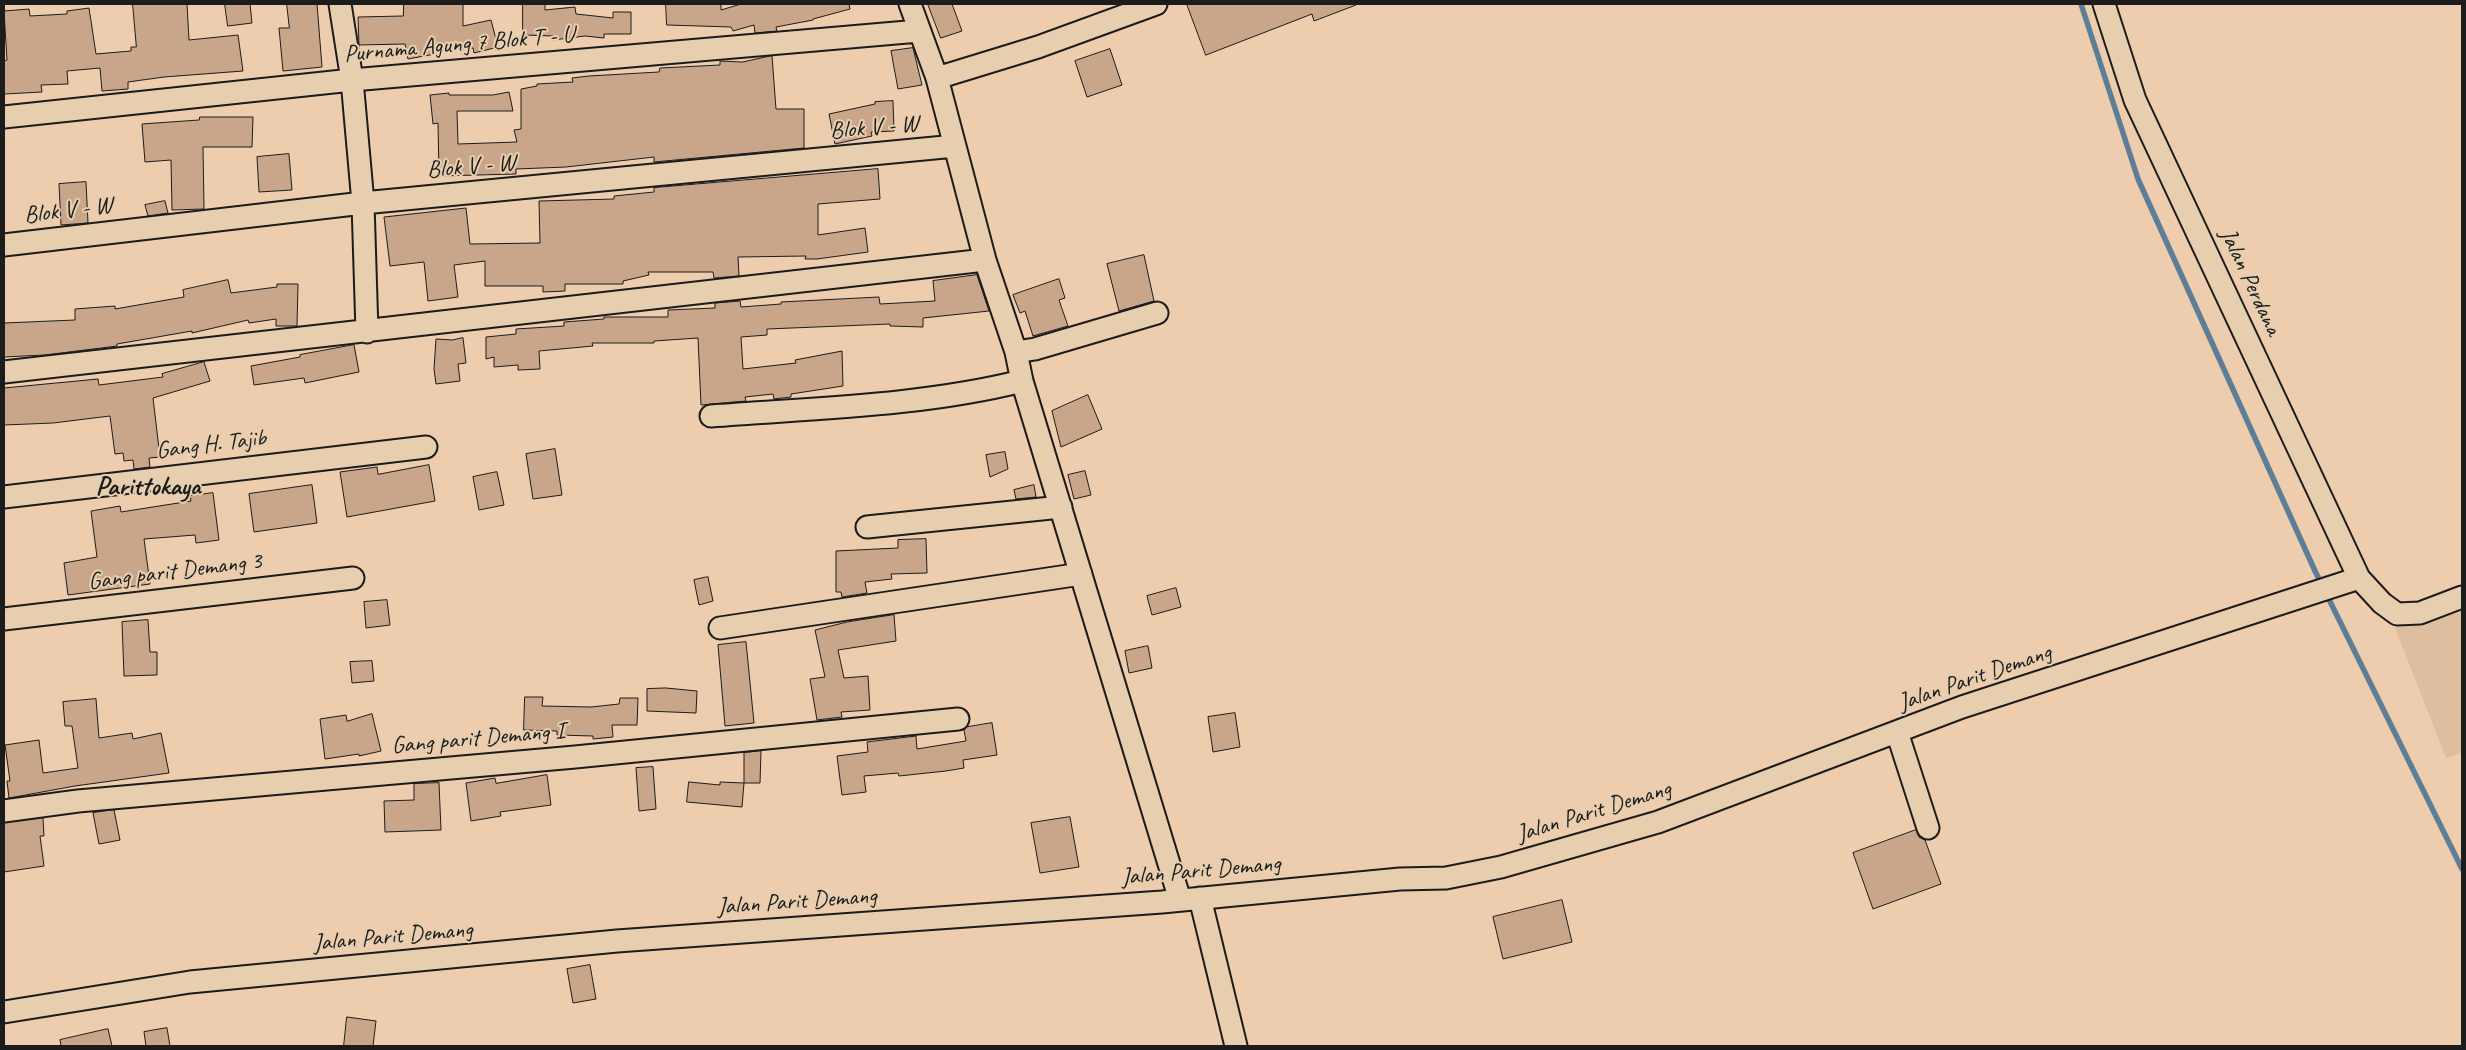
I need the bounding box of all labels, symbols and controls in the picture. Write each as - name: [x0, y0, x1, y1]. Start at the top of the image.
- street label: Purnama Agung 7 Blok T - U: [343, 21, 575, 69]
- street label: Blok V - W: [829, 110, 919, 146]
- street label: Blok V - W: [426, 149, 516, 185]
- street label: Blok V - W: [22, 191, 114, 231]
- street label: Jalan Perdana: [2213, 224, 2287, 340]
- street label: Gang H. Tajib: [154, 424, 268, 466]
- district label: Parittokaya: [96, 471, 200, 503]
- street label: Gang parit Demang 3: [87, 547, 263, 597]
- street label: Jalan Parit Demang: [1895, 638, 2055, 718]
- street label: Gang parit Demang I: [390, 717, 566, 761]
- street label: Jalan Parit Demang: [1513, 775, 1675, 849]
- street label: Jalan Parit Demang: [1120, 850, 1282, 892]
- street label: Jalan Parit Demang: [716, 882, 878, 922]
- street label: Jalan Parit Demang: [312, 916, 474, 958]

